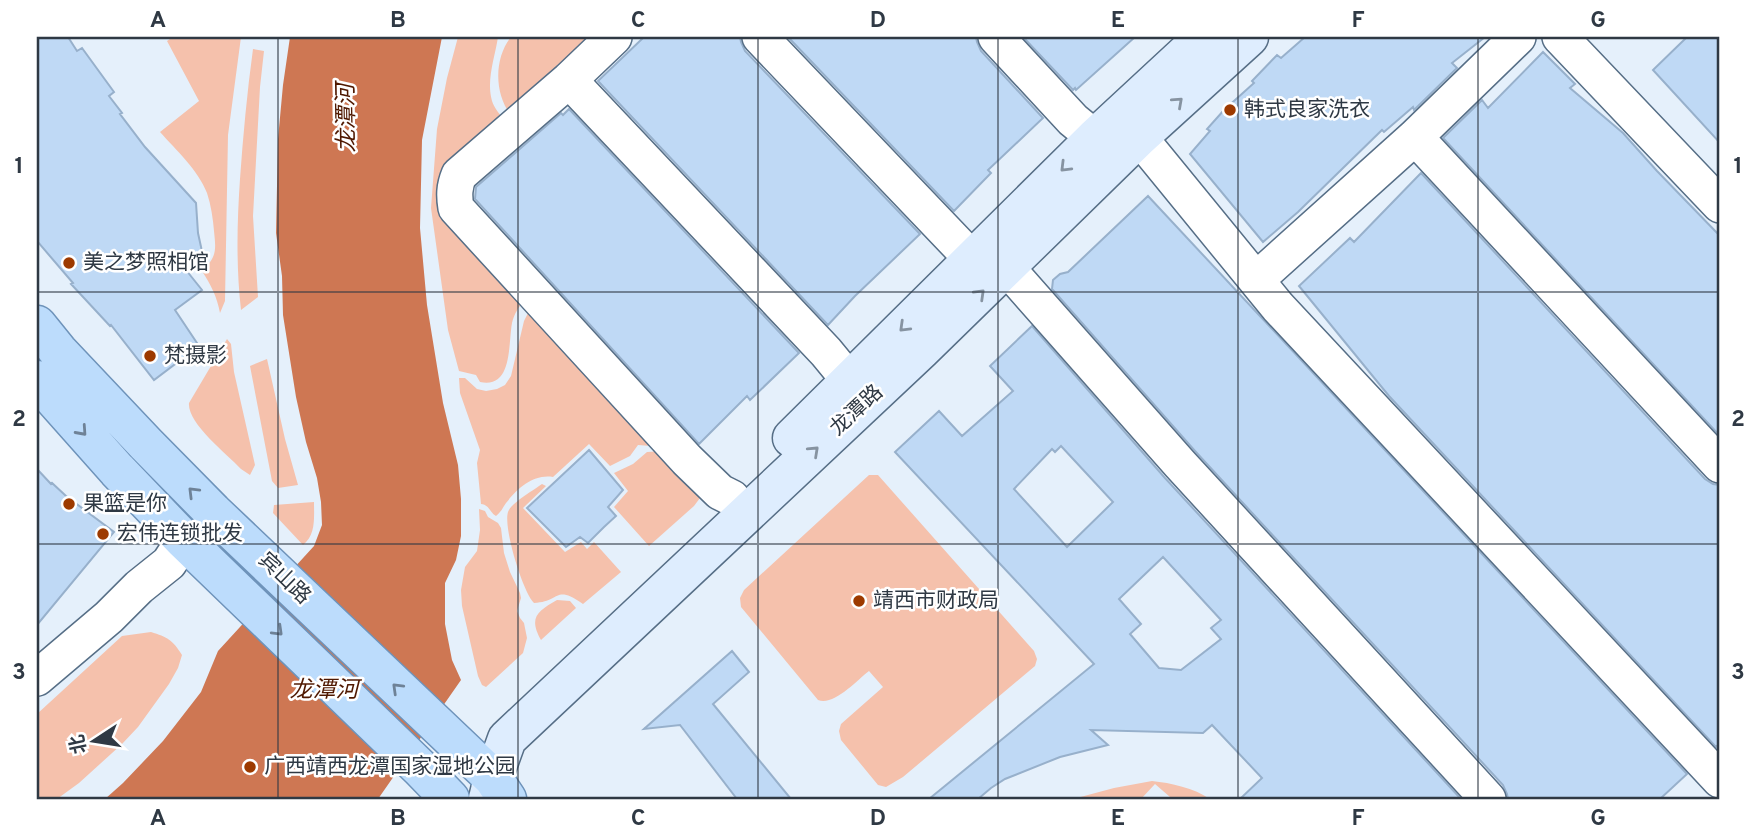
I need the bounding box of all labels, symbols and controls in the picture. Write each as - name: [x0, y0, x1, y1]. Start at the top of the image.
- text: A: [150, 7, 166, 36]
- text: B: [390, 7, 406, 36]
- text: C: [631, 7, 645, 36]
- text: D: [870, 7, 886, 36]
- text: E: [1111, 7, 1125, 36]
- text: F: [1351, 7, 1365, 36]
- text: G: [1590, 7, 1606, 36]
- water label: 龙潭河: [333, 79, 363, 153]
- one-way arrow: [1170, 97, 1183, 110]
- place label: 韩式良家洗衣: [1244, 97, 1370, 124]
- marker: 韩式良家洗衣: [1222, 102, 1238, 118]
- text: 1: [14, 153, 24, 182]
- text: 1: [1733, 153, 1743, 182]
- one-way arrow: [1061, 159, 1074, 172]
- place label: 美之梦照相馆: [83, 250, 209, 277]
- marker: 美之梦照相馆: [61, 255, 77, 271]
- one-way arrow: [972, 290, 985, 303]
- one-way arrow: [899, 319, 912, 332]
- place label: 梵摄影: [164, 343, 227, 370]
- marker: 梵摄影: [142, 348, 158, 364]
- street label: 龙潭路: [825, 380, 889, 442]
- text: 2: [12, 406, 26, 435]
- text: 2: [1731, 406, 1745, 435]
- one-way arrow: [74, 422, 86, 435]
- one-way arrow: [806, 446, 819, 459]
- one-way arrow: [189, 487, 202, 500]
- place label: 果篮是你: [83, 491, 167, 518]
- marker: 果篮是你: [61, 496, 77, 512]
- place label: 宏伟连锁批发: [117, 521, 243, 548]
- marker: 宏伟连锁批发: [95, 526, 111, 542]
- street label: 宾山路: [252, 547, 316, 611]
- place label: 靖西市财政局: [873, 588, 999, 615]
- marker: 靖西市财政局: [851, 593, 867, 609]
- one-way arrow: [270, 623, 283, 636]
- text: 3: [12, 659, 26, 688]
- text: 3: [1731, 659, 1745, 688]
- water label: 龙潭河: [290, 677, 363, 706]
- one-way arrow: [392, 683, 405, 696]
- north arrow: [60, 706, 130, 776]
- text: 北: [66, 732, 93, 756]
- place label: 广西靖西龙潭国家湿地公园: [264, 754, 516, 781]
- marker: 广西靖西龙潭国家湿地公园: [242, 759, 258, 775]
- text: A: [150, 805, 166, 834]
- text: B: [390, 805, 406, 834]
- text: C: [631, 805, 645, 834]
- text: D: [870, 805, 886, 834]
- text: E: [1111, 805, 1125, 834]
- text: F: [1351, 805, 1365, 834]
- text: G: [1590, 805, 1606, 834]

